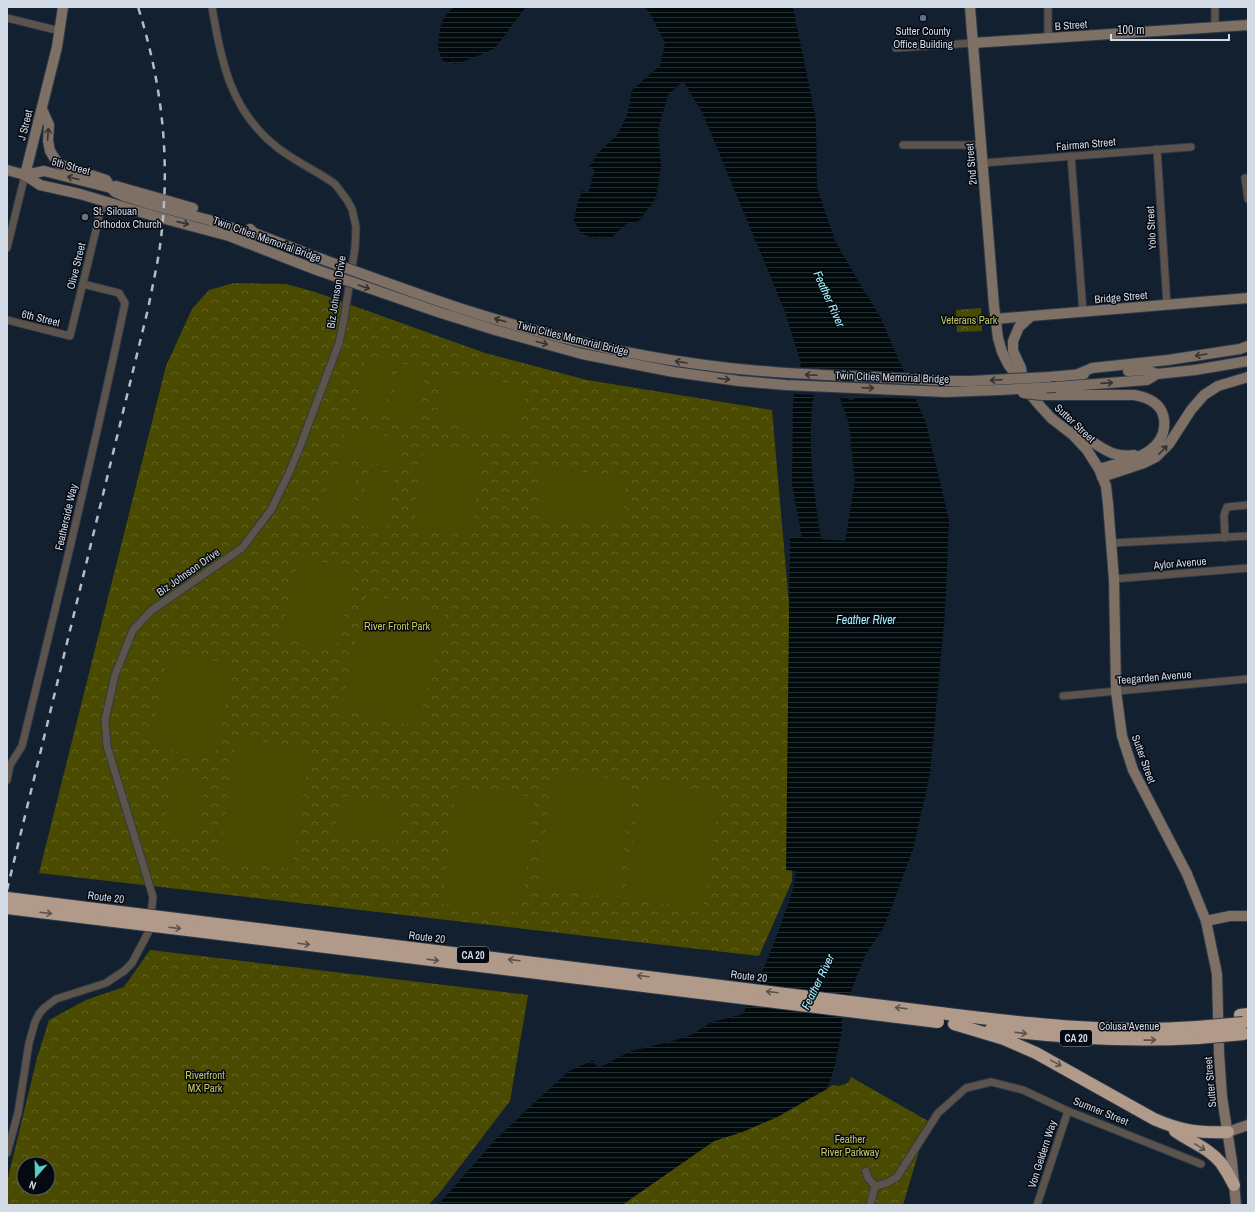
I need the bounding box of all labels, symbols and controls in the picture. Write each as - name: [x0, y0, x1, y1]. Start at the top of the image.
- marker: Sutter County Office Building: [918, 13, 928, 23]
- scale bar: [1111, 16, 1229, 42]
- street label: B Street: [1054, 17, 1088, 33]
- text: 100 m: [1117, 22, 1144, 38]
- place label: Sutter County Office Building: [893, 24, 953, 51]
- street label: J Street: [14, 108, 36, 142]
- one-way arrow: [45, 128, 52, 141]
- street label: Fairman Street: [1056, 134, 1117, 154]
- street label: 2nd Street: [962, 142, 980, 185]
- street label: 5th Street: [50, 154, 92, 178]
- one-way arrow: [67, 174, 80, 182]
- place label: St. Silouan Orthodox Church: [93, 204, 162, 231]
- street label: Yolo Street: [1143, 205, 1159, 250]
- marker: St. Silouan Orthodox Church: [80, 212, 90, 222]
- street label: Twin Cities Memorial Bridge: [211, 213, 323, 265]
- one-way arrow: [176, 220, 189, 228]
- street label: Olive Street: [63, 241, 89, 291]
- street label: Biz Johnson Drive: [323, 255, 349, 329]
- water label: Feather River: [810, 268, 849, 330]
- one-way arrow: [358, 283, 370, 291]
- street label: Bridge Street: [1094, 288, 1149, 306]
- street label: 6th Street: [20, 306, 62, 330]
- park label: Veterans Park: [941, 313, 998, 327]
- one-way arrow: [494, 316, 507, 323]
- street label: Twin Cities Memorial Bridge: [516, 317, 630, 359]
- one-way arrow: [535, 340, 548, 347]
- one-way arrow: [1195, 351, 1208, 359]
- one-way arrow: [675, 358, 688, 366]
- street label: Twin Cities Memorial Bridge: [835, 368, 949, 386]
- one-way arrow: [805, 371, 818, 379]
- one-way arrow: [717, 375, 730, 383]
- one-way arrow: [990, 376, 1003, 383]
- one-way arrow: [1100, 380, 1113, 387]
- one-way arrow: [861, 385, 874, 392]
- street label: Sutter Street: [1052, 401, 1099, 446]
- one-way arrow: [1158, 445, 1168, 455]
- street label: Featherside Way: [52, 482, 81, 552]
- street label: Biz Johnson Drive: [154, 545, 222, 599]
- street label: Aylor Avenue: [1152, 554, 1207, 572]
- water label: Feather River: [836, 612, 897, 628]
- park label: River Front Park: [364, 619, 431, 633]
- street label: Teegarden Avenue: [1116, 667, 1192, 687]
- street label: Sutter Street: [1129, 733, 1159, 786]
- street label: Route 20: [87, 888, 125, 906]
- one-way arrow: [39, 909, 52, 916]
- one-way arrow: [168, 925, 181, 932]
- street label: Route 20: [408, 928, 446, 946]
- one-way arrow: [297, 940, 310, 948]
- road number: CA 20: [457, 947, 489, 963]
- water label: Feather River: [798, 951, 839, 1012]
- one-way arrow: [426, 956, 439, 964]
- one-way arrow: [508, 957, 521, 964]
- street label: Route 20: [730, 967, 768, 985]
- one-way arrow: [637, 973, 650, 980]
- one-way arrow: [766, 989, 779, 996]
- one-way arrow: [895, 1004, 908, 1012]
- street label: Colusa Avenue: [1099, 1019, 1159, 1033]
- one-way arrow: [1014, 1029, 1027, 1037]
- road number: CA 20: [1060, 1030, 1092, 1046]
- one-way arrow: [1143, 1036, 1156, 1044]
- street label: Sutter Street: [1201, 1056, 1219, 1108]
- one-way arrow: [1050, 1059, 1062, 1067]
- park label: Riverfront MX Park: [185, 1068, 225, 1095]
- street label: Sumner Street: [1071, 1094, 1131, 1129]
- street label: Von Geldern Way: [1024, 1118, 1060, 1190]
- park label: Feather River Parkway: [821, 1132, 880, 1159]
- one-way arrow: [1194, 1143, 1206, 1151]
- north arrow: [16, 1156, 56, 1196]
- text: N: [27, 1178, 38, 1193]

